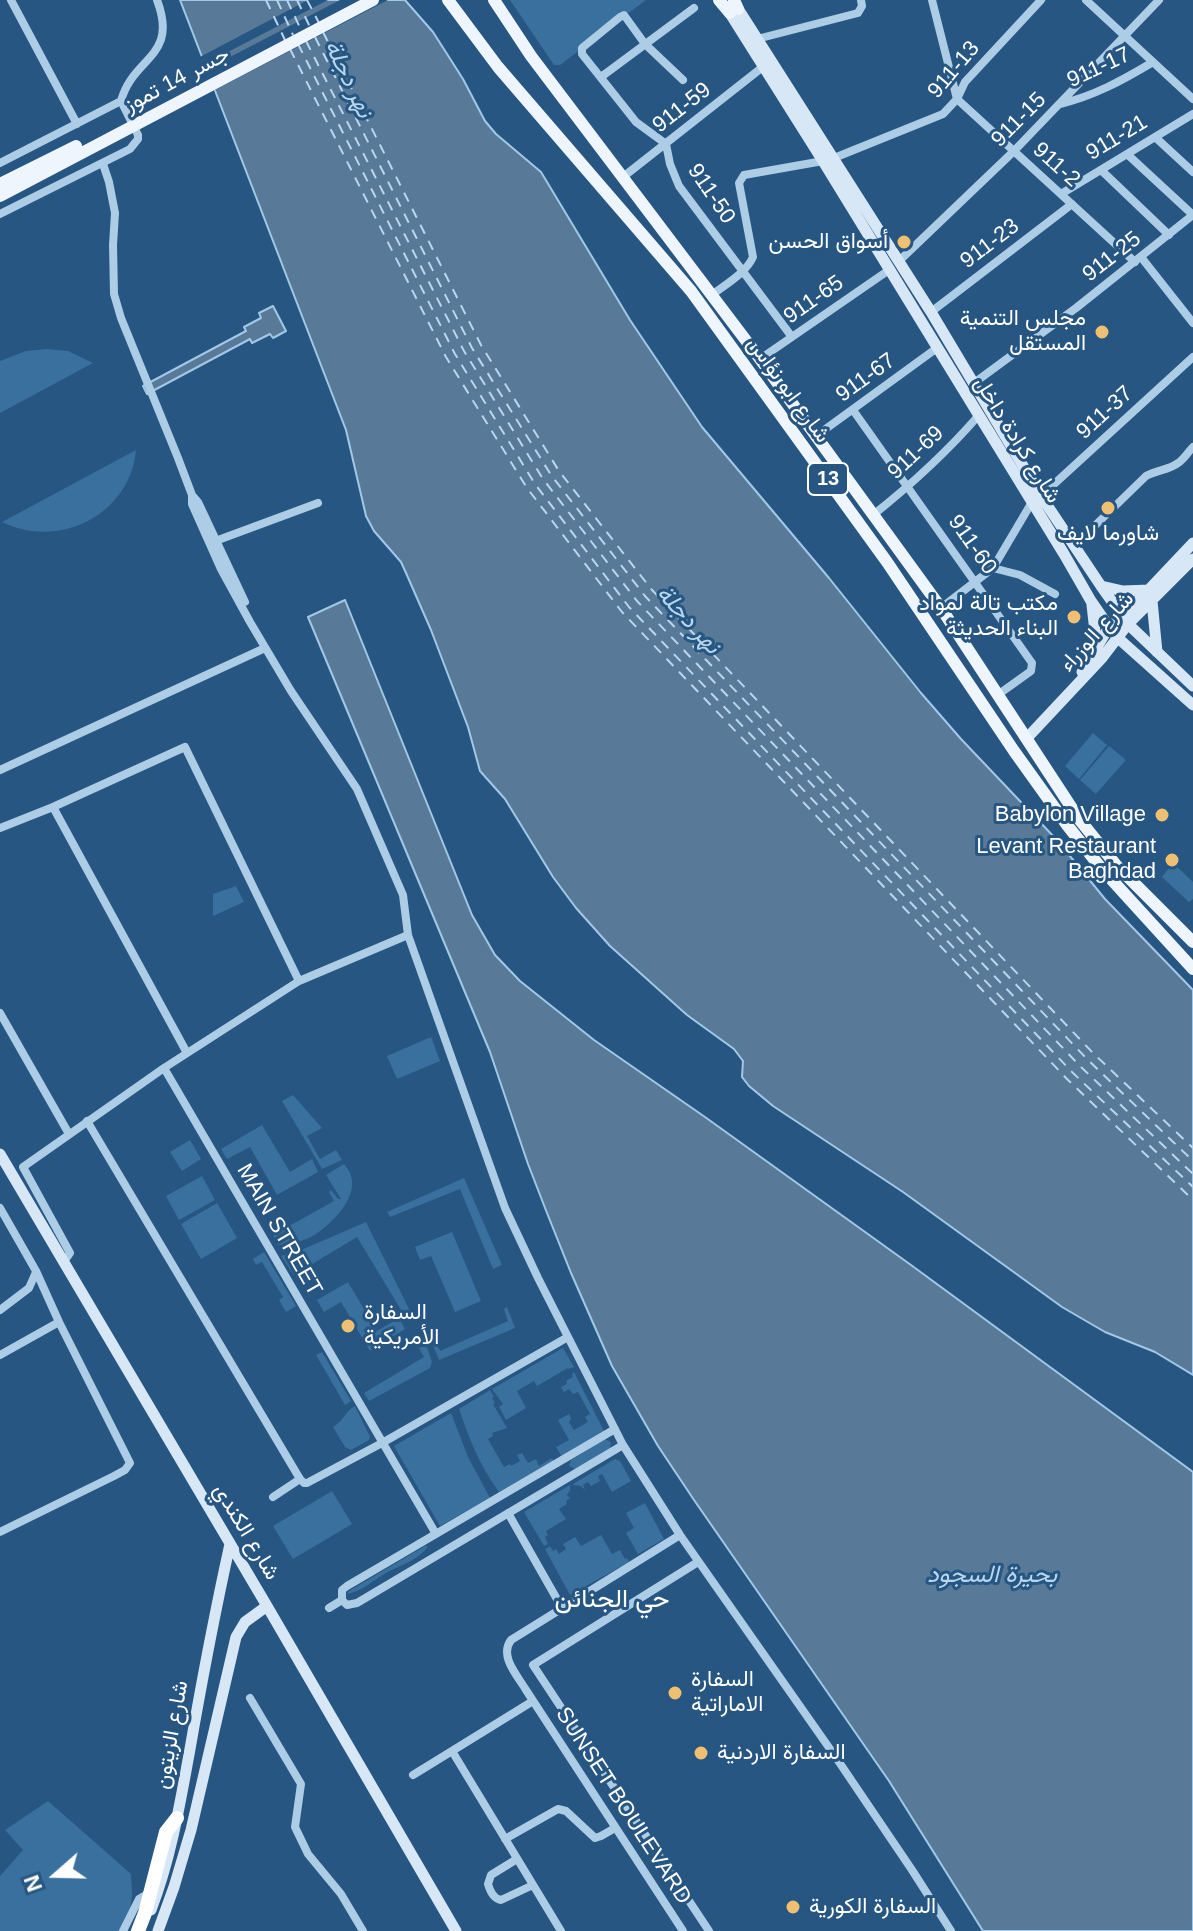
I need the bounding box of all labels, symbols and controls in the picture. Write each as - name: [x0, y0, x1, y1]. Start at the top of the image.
- water label: نهر دجلة: [318, 36, 378, 122]
- street label: 911-13: [922, 36, 986, 104]
- street label: جسر 14 تموز: [120, 41, 234, 119]
- street label: 911-17: [1063, 42, 1135, 94]
- street label: 911-59: [648, 77, 716, 139]
- street label: 911-15: [986, 87, 1052, 153]
- street label: 911-21: [1082, 109, 1152, 167]
- street label: 911-2: [1027, 137, 1085, 193]
- street label: 911-50: [681, 159, 741, 229]
- street label: 911-23: [955, 213, 1025, 275]
- street label: 911-25: [1078, 226, 1146, 288]
- place label: أسواق الحسن: [768, 229, 888, 255]
- marker: أسواق الحسن: [895, 233, 913, 251]
- street label: 911-65: [779, 270, 849, 330]
- place label: مجلس التنمية المستقل: [960, 306, 1086, 358]
- marker: مجلس التنمية المستقل: [1093, 323, 1111, 341]
- street label: شارع ابو نؤاس: [741, 332, 835, 448]
- street label: 911-67: [831, 348, 901, 408]
- street label: شارع كرادة داخل: [968, 372, 1066, 508]
- street label: 911-37: [1071, 381, 1139, 445]
- street label: 911-69: [883, 421, 949, 485]
- road number: 13: [808, 463, 848, 495]
- marker: شاورما لايف: [1099, 499, 1117, 517]
- street label: 911-60: [942, 510, 1002, 580]
- place label: شاورما لايف: [1057, 521, 1159, 547]
- water label: نهر دجلة: [650, 580, 726, 660]
- street label: شارع الوزراء: [1054, 586, 1140, 678]
- place label: مكتب تالة لمواد البناء الحديثة: [919, 591, 1058, 642]
- marker: مكتب تالة لمواد البناء الحديثة: [1065, 608, 1083, 626]
- place label: Babylon Village: [995, 802, 1146, 828]
- marker: Babylon Village: [1153, 806, 1171, 824]
- place label: Levant Restaurant Baghdad: [976, 834, 1156, 886]
- marker: Levant Restaurant Baghdad: [1163, 851, 1181, 869]
- street label: MAIN STREET: [231, 1159, 327, 1301]
- place label: السفارة الأمريكية: [364, 1300, 439, 1352]
- marker: السفارة الأمريكية: [339, 1317, 357, 1335]
- street label: شارع الكندي: [207, 1479, 285, 1585]
- water label: بحيرة السجود: [927, 1561, 1057, 1589]
- district label: حي الجنائن: [554, 1584, 670, 1616]
- place label: السفارة الاماراتية: [691, 1667, 763, 1718]
- street label: شارع الزيتون: [149, 1679, 195, 1791]
- marker: السفارة الاماراتية: [666, 1684, 684, 1702]
- street label: SUNSET BOULEVARD: [549, 1703, 697, 1909]
- place label: السفارة الاردنية: [717, 1740, 845, 1766]
- marker: السفارة الاردنية: [692, 1744, 710, 1762]
- north arrow: [16, 1835, 96, 1915]
- text: N: [19, 1872, 47, 1895]
- place label: السفارة الكورية: [809, 1894, 936, 1920]
- marker: السفارة الكورية: [784, 1898, 802, 1916]

